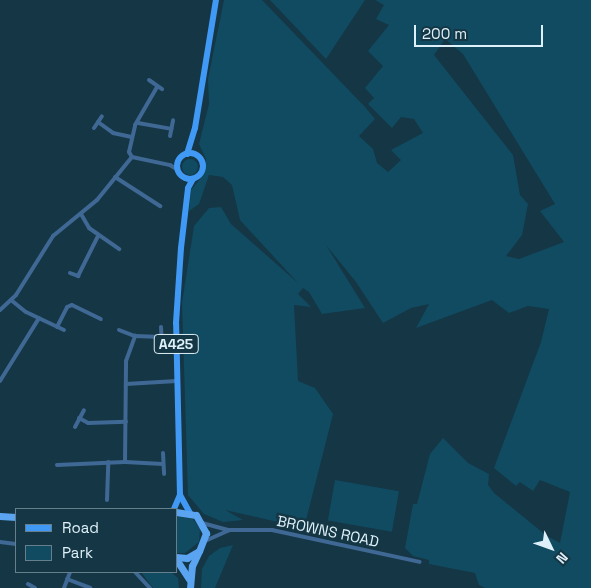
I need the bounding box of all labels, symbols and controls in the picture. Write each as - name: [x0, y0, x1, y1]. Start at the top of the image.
- scale bar: [416, 15, 545, 47]
- text: 200 m: [422, 24, 467, 43]
- road number: A425: [154, 332, 198, 356]
- legend: [15, 508, 178, 573]
- street label: BROWNS ROAD: [275, 511, 381, 551]
- text: Road: [62, 518, 99, 537]
- north arrow: [526, 523, 576, 573]
- text: Park: [62, 543, 93, 562]
- text: N: [552, 549, 572, 568]

